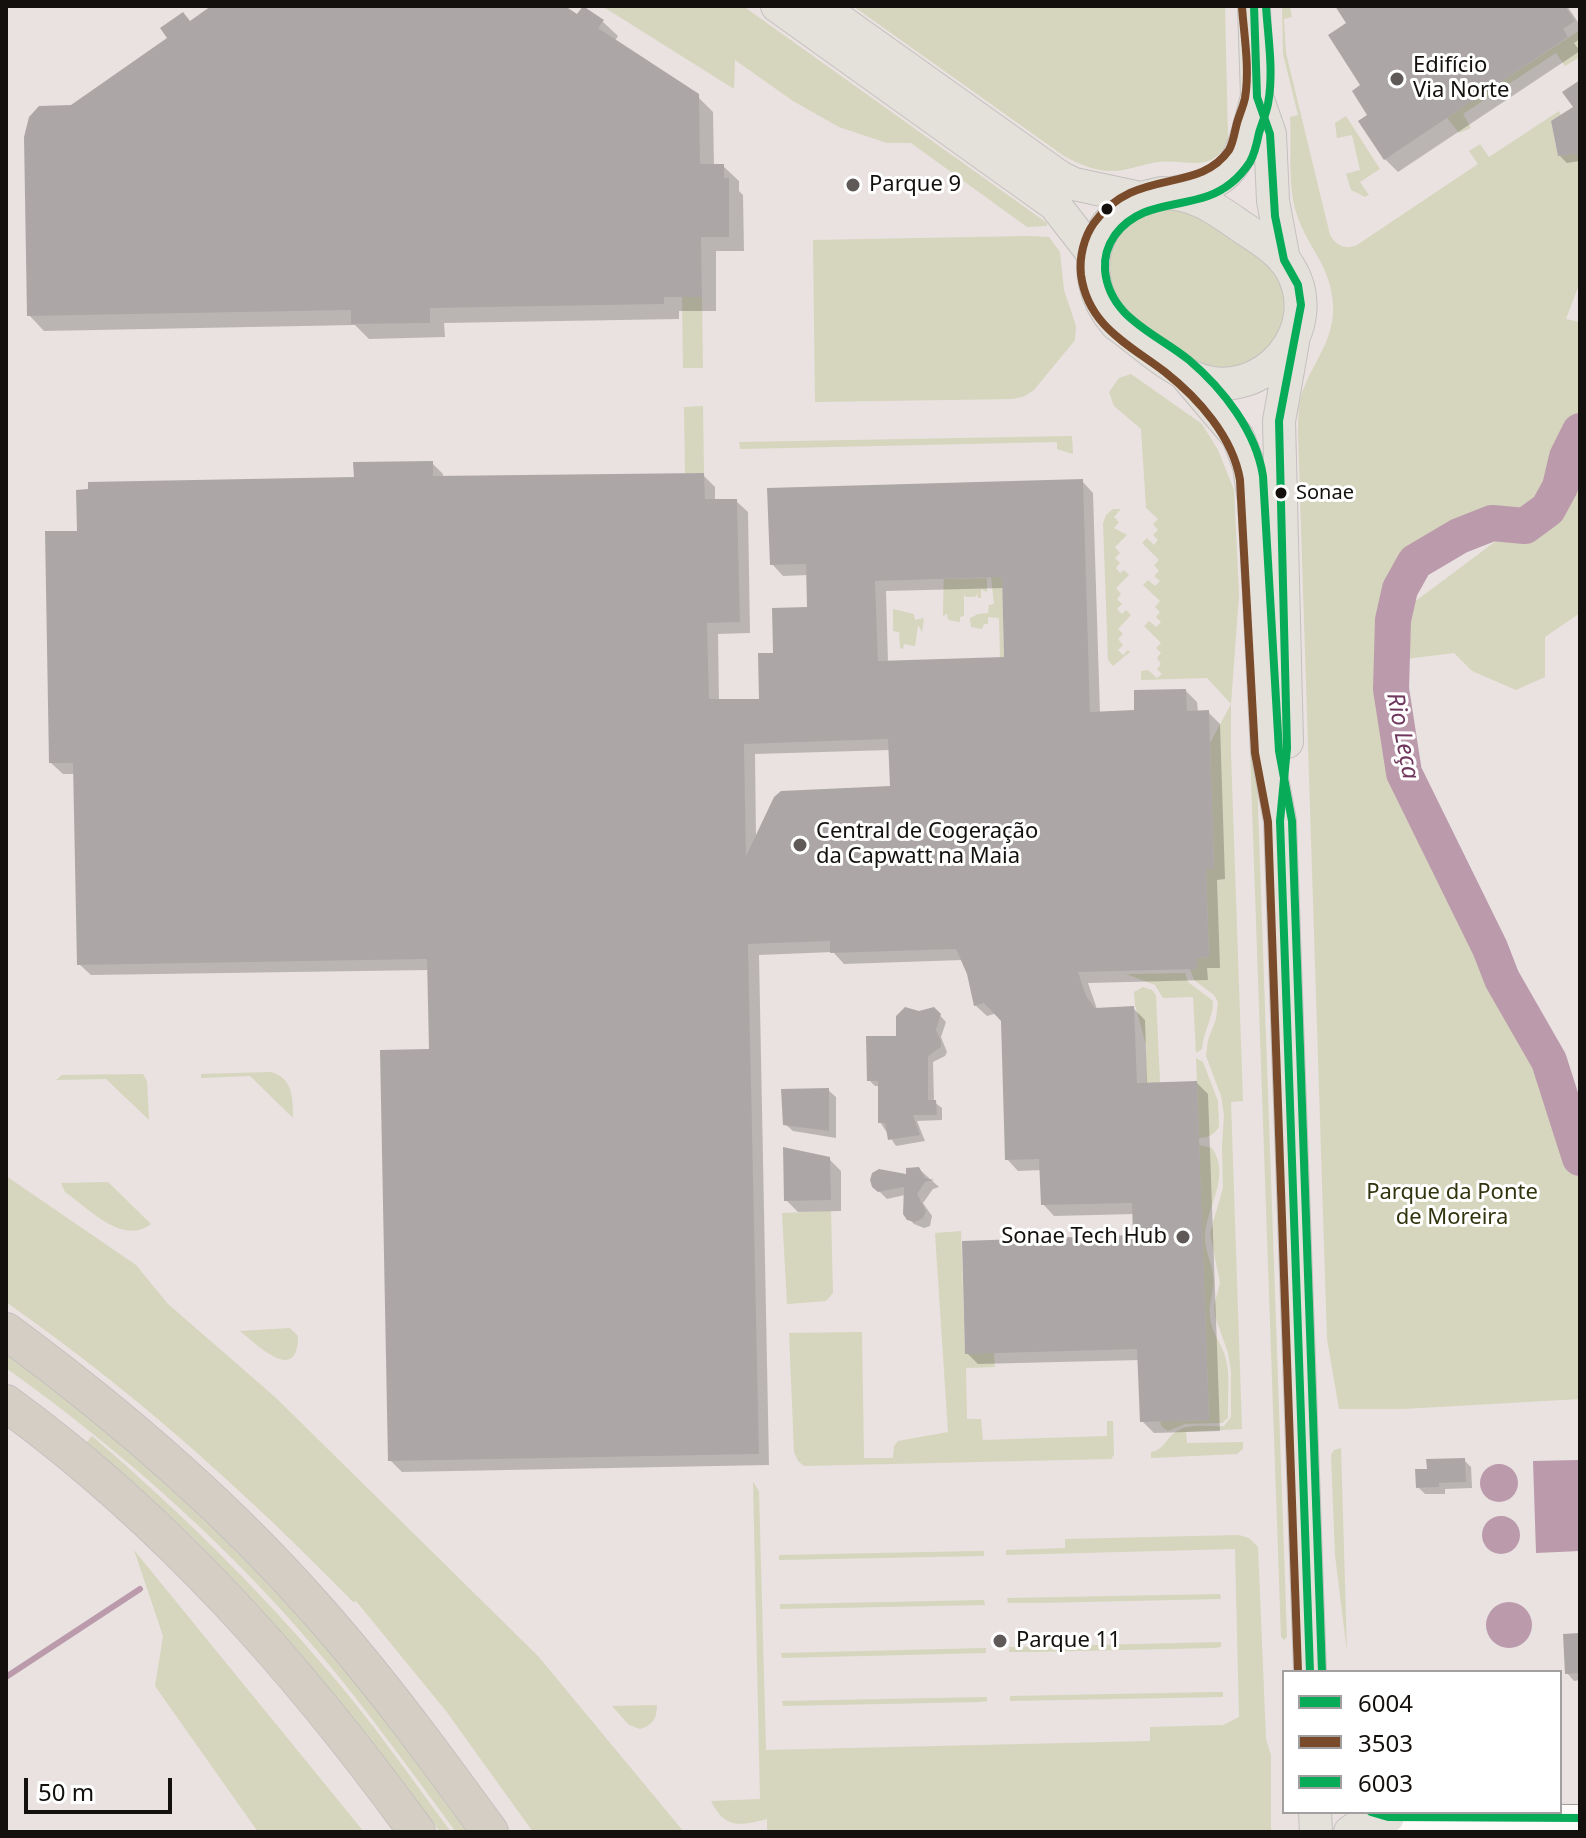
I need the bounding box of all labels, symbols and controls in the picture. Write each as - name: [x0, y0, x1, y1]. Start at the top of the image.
- place label: Edifício Via Norte: [1413, 53, 1509, 104]
- marker: Edifício Via Norte: [1388, 70, 1406, 88]
- place label: Parque 9: [869, 172, 961, 198]
- marker: Parque 9: [844, 176, 862, 194]
- unlabelled marker: [1099, 201, 1115, 217]
- place label: Sonae: [1296, 481, 1354, 505]
- marker: Sonae: [1273, 485, 1289, 501]
- water label: Rio Leça: [1380, 690, 1424, 782]
- place label: Central de Cogeração da Capwatt na Maia: [816, 819, 1038, 870]
- marker: Central de Cogeração da Capwatt na Maia: [791, 836, 809, 854]
- park label: Parque da Ponte de Moreira: [1366, 1180, 1538, 1232]
- place label: Sonae Tech Hub: [1001, 1224, 1167, 1250]
- marker: Sonae Tech Hub: [1174, 1228, 1192, 1246]
- place label: Parque 11: [1016, 1628, 1121, 1654]
- marker: Parque 11: [991, 1632, 1009, 1650]
- legend: [1282, 1670, 1562, 1814]
- text: 6004: [1358, 1686, 1413, 1719]
- text: 3503: [1358, 1726, 1413, 1759]
- scale bar: [28, 1762, 176, 1812]
- text: 6003: [1358, 1766, 1413, 1799]
- text: 50 m: [38, 1775, 94, 1808]

